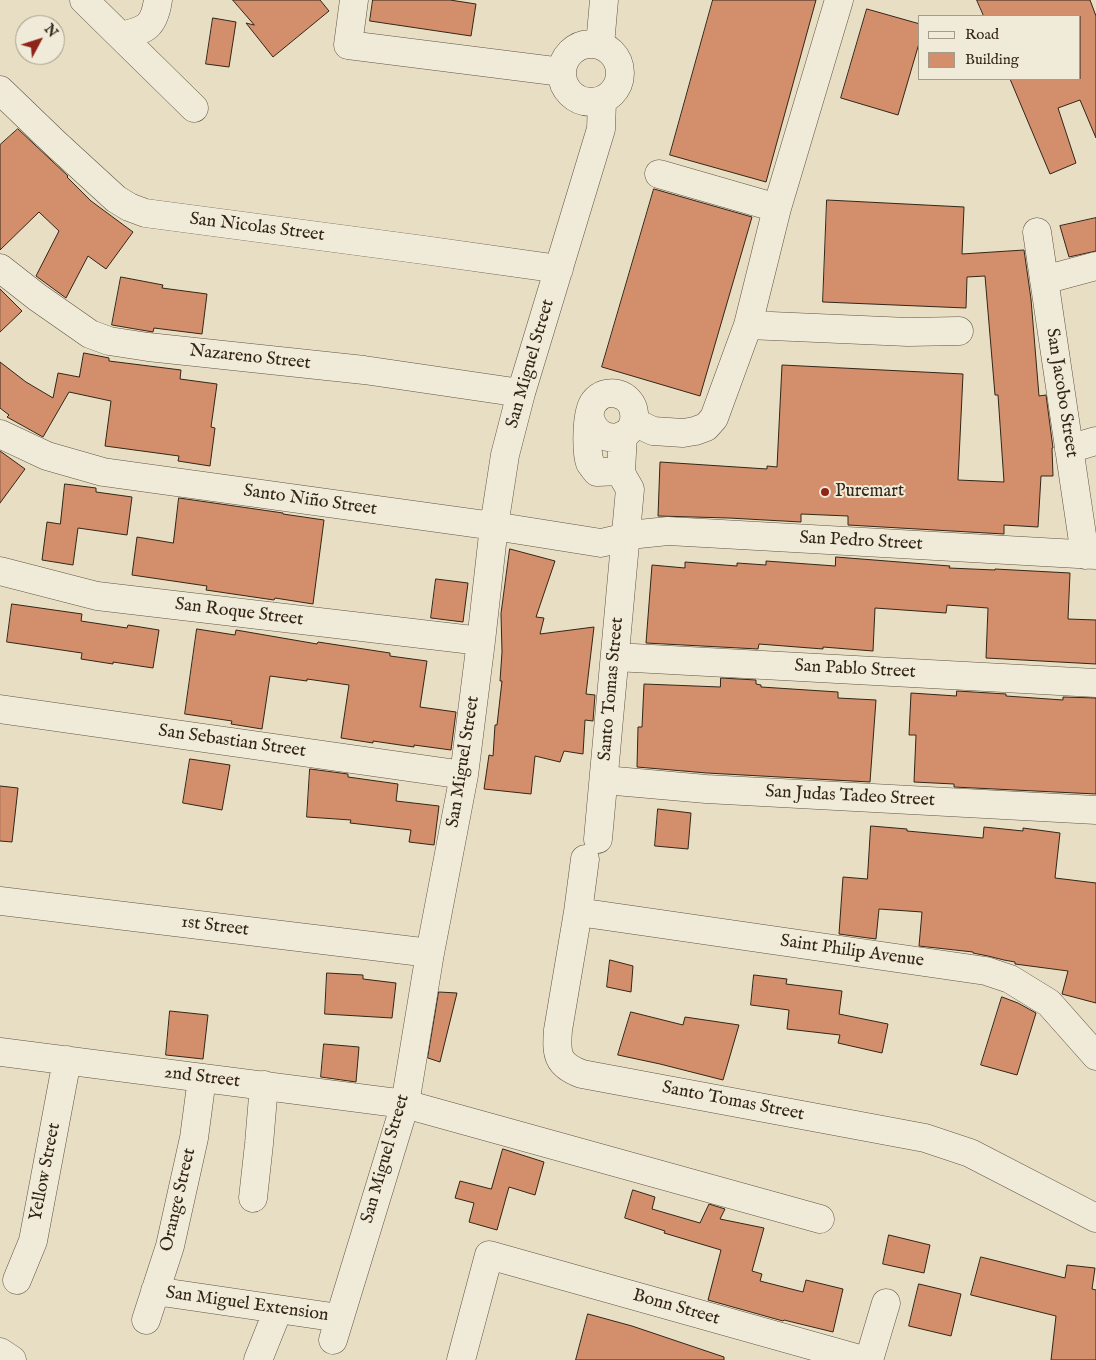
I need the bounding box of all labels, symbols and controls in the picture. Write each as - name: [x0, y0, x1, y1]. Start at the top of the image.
- north arrow: [15, 15, 65, 65]
- legend: [918, 15, 1081, 80]
- text: N: [40, 21, 62, 41]
- text: Road: [965, 25, 999, 44]
- text: Building: [965, 50, 1019, 69]
- street label: San Nicolas Street: [188, 209, 326, 247]
- street label: San Miguel Street: [502, 297, 560, 431]
- street label: San Jacobo Street: [1040, 327, 1082, 459]
- street label: Nazareno Street: [188, 341, 312, 375]
- street label: Santo Niño Street: [242, 481, 378, 521]
- place label: Puremart: [835, 481, 904, 503]
- marker: Puremart: [819, 486, 831, 498]
- street label: San Pedro Street: [799, 528, 923, 556]
- street label: San Roque Street: [174, 594, 304, 632]
- street label: Santo Tomas Street: [595, 616, 629, 762]
- street label: San Pablo Street: [794, 656, 916, 684]
- street label: San Miguel Street: [443, 695, 485, 829]
- street label: San Sebastian Street: [157, 721, 307, 763]
- street label: San Judas Tadeo Street: [765, 782, 935, 812]
- street label: 1st Street: [180, 912, 250, 942]
- street label: Saint Philip Avenue: [779, 931, 925, 973]
- street label: 2nd Street: [163, 1063, 241, 1093]
- street label: Santo Tomas Street: [660, 1078, 806, 1126]
- street label: San Miguel Street: [357, 1092, 415, 1226]
- street label: Yellow Street: [26, 1121, 66, 1223]
- street label: Orange Street: [157, 1146, 201, 1254]
- street label: San Miguel Extension: [164, 1283, 330, 1327]
- street label: Bonn Street: [630, 1285, 722, 1331]

